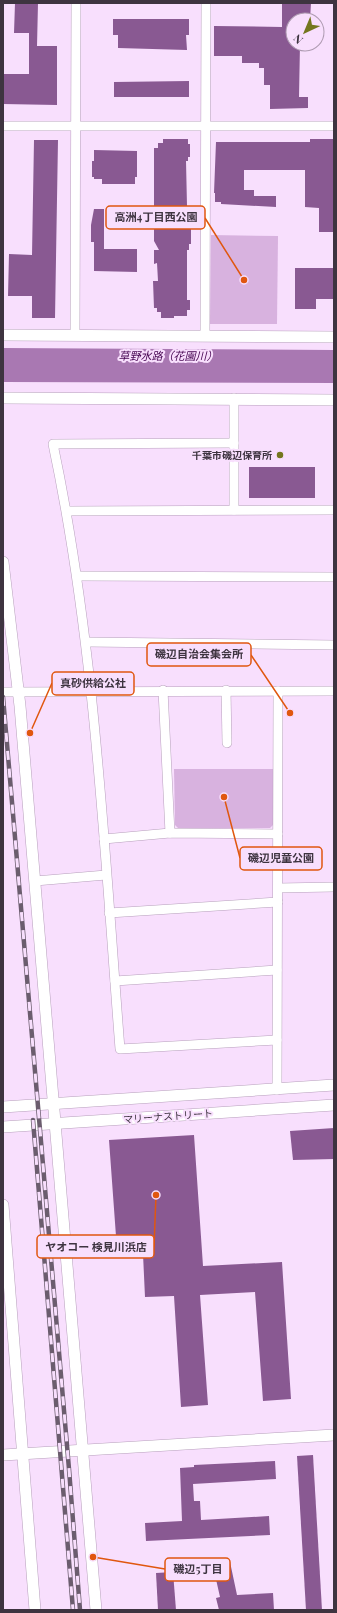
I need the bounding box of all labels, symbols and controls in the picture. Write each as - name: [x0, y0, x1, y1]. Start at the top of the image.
- north arrow: [285, 12, 325, 52]
- text: N: [290, 31, 306, 48]
- callout: 高洲4丁目西公園: [106, 206, 205, 229]
- text: 高洲4丁目西公園: [115, 209, 197, 224]
- water label: 草野水路（花園川）: [119, 348, 218, 363]
- place label: 千葉市磯辺保育所: [192, 448, 272, 462]
- marker: 千葉市磯辺保育所: [275, 450, 285, 460]
- callout: 磯辺自治会集会所: [147, 643, 251, 666]
- text: 磯辺自治会集会所: [155, 646, 243, 661]
- callout: 真砂供給公社: [52, 672, 134, 695]
- text: 真砂供給公社: [60, 675, 126, 690]
- callout: 磯辺児童公園: [240, 847, 322, 870]
- text: 磯辺児童公園: [248, 850, 314, 865]
- street label: マリーナストリート: [123, 1106, 213, 1126]
- callout: ヤオコー 検見川浜店: [37, 1235, 154, 1258]
- text: ヤオコー 検見川浜店: [45, 1239, 147, 1254]
- callout: 磯辺5丁目: [165, 1558, 230, 1581]
- text: 磯辺5丁目: [173, 1561, 223, 1576]

